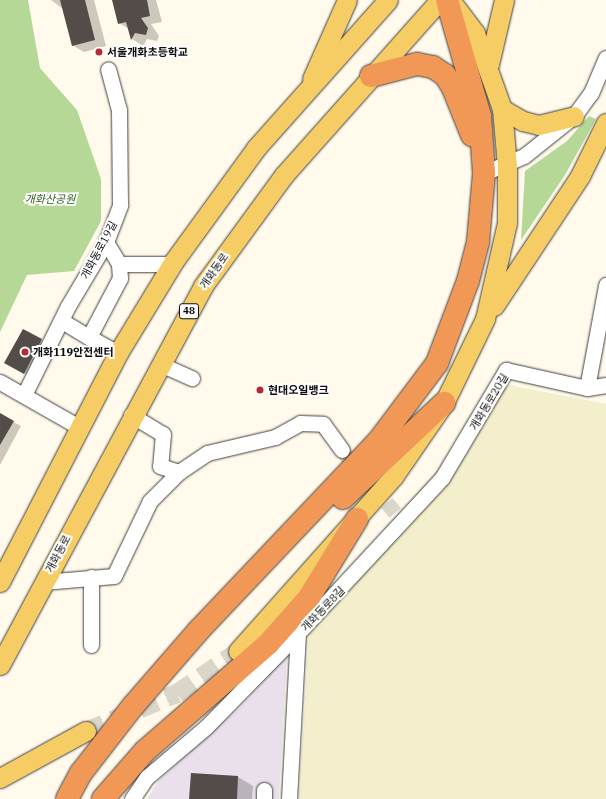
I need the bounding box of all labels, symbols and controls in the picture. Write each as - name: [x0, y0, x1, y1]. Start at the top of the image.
- place label: 서울개화초등학교: [107, 45, 188, 59]
- marker: 서울개화초등학교: [94, 47, 104, 57]
- park label: 개화산공원: [25, 192, 75, 206]
- street label: 개화동로19길: [78, 219, 120, 281]
- street label: 개화동로: [197, 251, 231, 291]
- road number: 48: [179, 303, 199, 319]
- place label: 개화119안전센터: [33, 345, 114, 359]
- marker: 개화119안전센터: [20, 347, 30, 357]
- street label: 개화동로20길: [467, 371, 511, 433]
- place label: 현대오일뱅크: [268, 383, 329, 397]
- marker: 현대오일뱅크: [255, 385, 265, 395]
- street label: 개화동로: [43, 533, 73, 575]
- street label: 개화동로8길: [298, 584, 348, 634]

